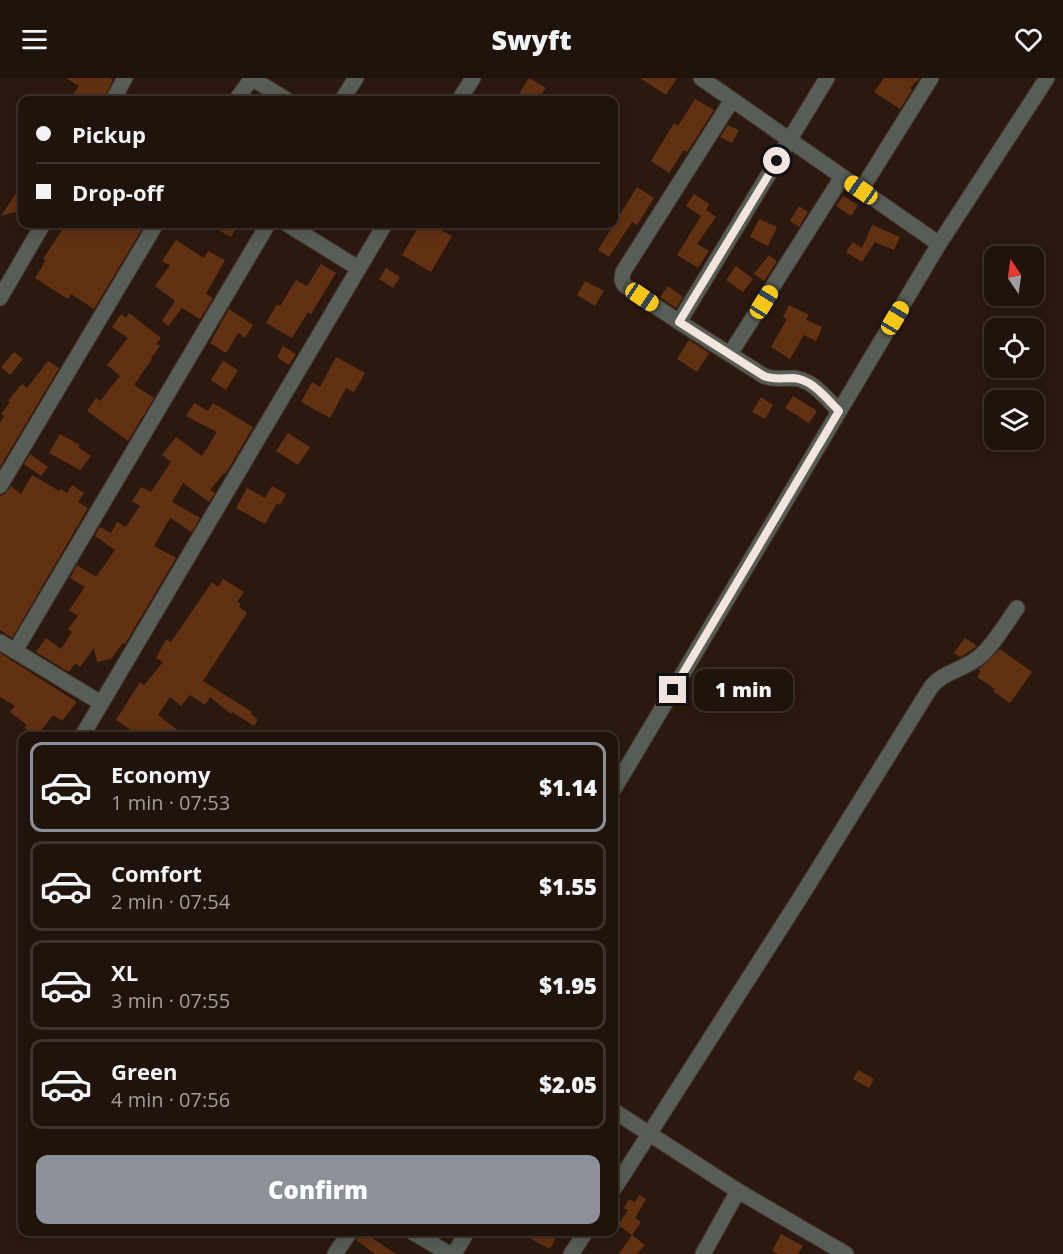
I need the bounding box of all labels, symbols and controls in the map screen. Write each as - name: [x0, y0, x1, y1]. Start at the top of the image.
- text: Swyft: [491, 21, 572, 58]
- icon: menu: [18, 23, 51, 56]
- icon: heart: [1012, 23, 1045, 56]
- text: Pickup: [72, 119, 146, 149]
- route start: [763, 147, 790, 174]
- car: [841, 172, 881, 208]
- text: Drop-off: [72, 177, 164, 207]
- north arrow: [984, 246, 1044, 306]
- map controls: [984, 246, 1044, 450]
- car: [622, 279, 662, 315]
- car: [747, 282, 781, 322]
- car: [878, 298, 912, 338]
- button: locate: [984, 318, 1044, 378]
- button: layers: [984, 390, 1044, 450]
- callout: 1 min: [694, 669, 793, 711]
- route end: [659, 676, 686, 703]
- text: 1 min: [715, 676, 772, 703]
- text: Economy: [111, 759, 210, 789]
- icon: car: [39, 760, 93, 814]
- text: $1.14: [539, 772, 597, 802]
- text: 1 min · 07:53: [111, 789, 230, 816]
- text: Comfort: [111, 858, 202, 888]
- icon: car: [39, 859, 93, 913]
- text: $1.55: [539, 871, 597, 901]
- text: 2 min · 07:54: [111, 888, 230, 915]
- text: XL: [111, 957, 138, 987]
- icon: car: [39, 958, 93, 1012]
- text: $1.95: [539, 970, 597, 1000]
- text: 3 min · 07:55: [111, 987, 230, 1014]
- text: Green: [111, 1056, 177, 1086]
- icon: car: [39, 1057, 93, 1111]
- text: $2.05: [539, 1069, 597, 1099]
- text: 4 min · 07:56: [111, 1086, 230, 1113]
- button: Confirm: [36, 1155, 600, 1224]

